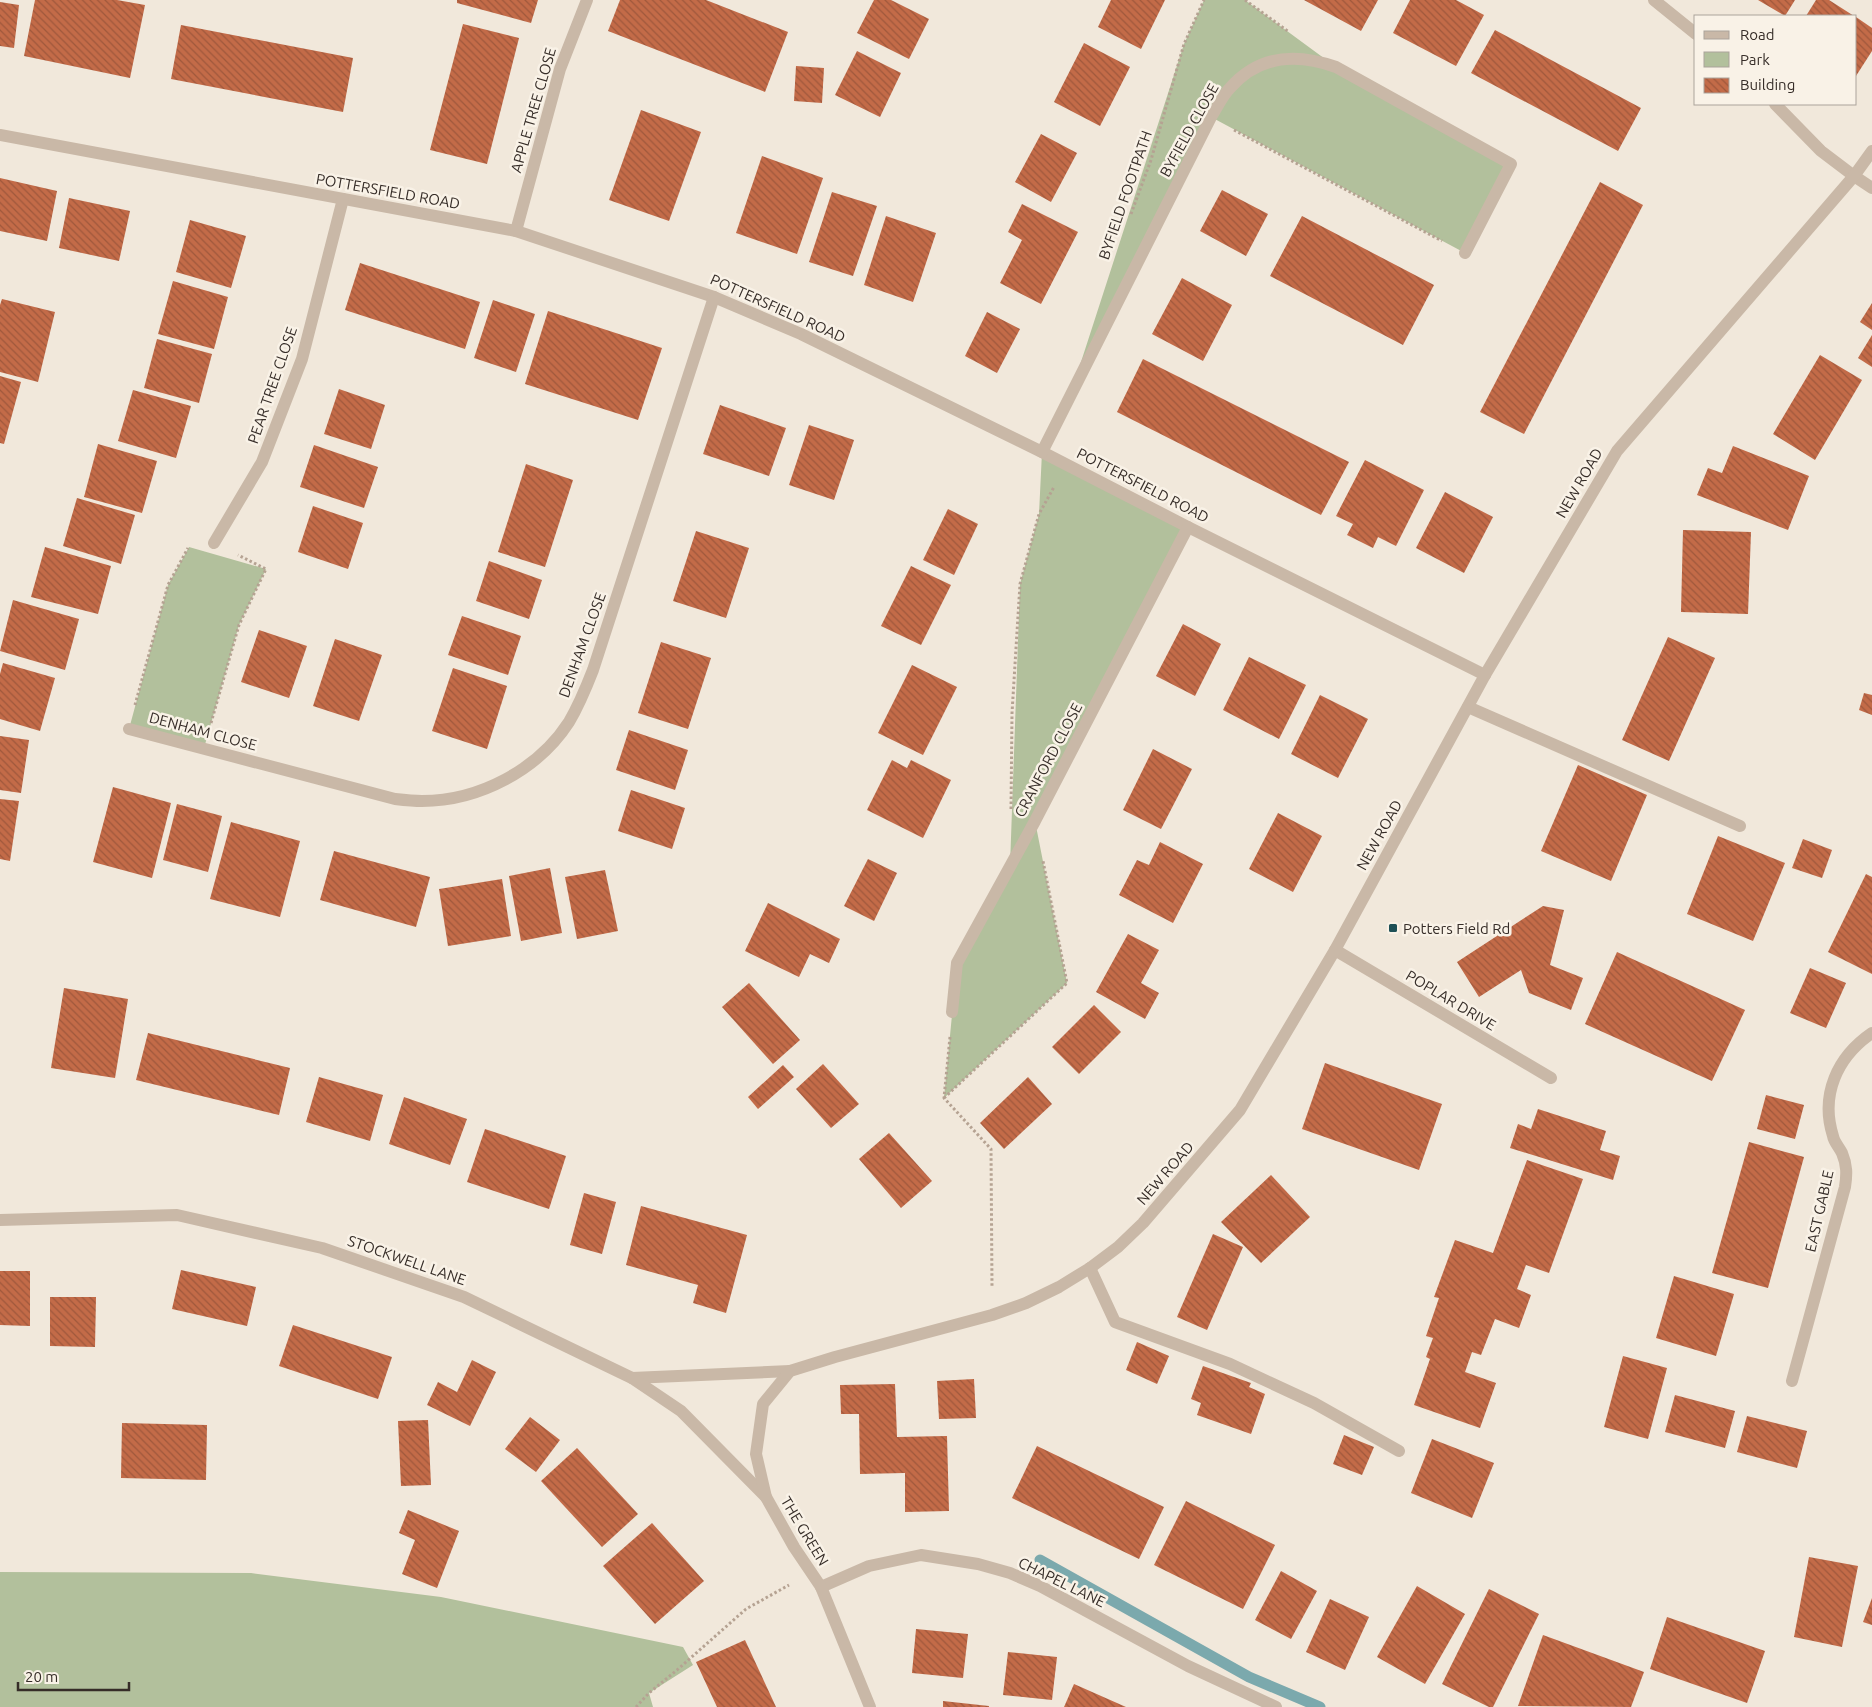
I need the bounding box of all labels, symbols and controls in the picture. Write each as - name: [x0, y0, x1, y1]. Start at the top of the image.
- legend: [1694, 15, 1857, 105]
- text: Road: [1740, 26, 1775, 43]
- street label: APPLE TREE CLOSE: [507, 45, 559, 175]
- text: Park: [1740, 51, 1770, 68]
- text: Building: [1740, 76, 1795, 93]
- street label: BYFIELD CLOSE: [1156, 80, 1222, 180]
- street label: BYFIELD FOOTPATH: [1095, 128, 1155, 262]
- street label: POTTERSFIELD ROAD: [315, 170, 461, 212]
- street label: POTTERSFIELD ROAD: [708, 271, 848, 345]
- street label: PEAR TREE CLOSE: [244, 324, 300, 446]
- street label: POTTERSFIELD ROAD: [1074, 444, 1212, 526]
- street label: NEW ROAD: [1552, 445, 1606, 521]
- street label: DENHAM CLOSE: [555, 590, 609, 700]
- street label: CRANFORD CLOSE: [1011, 700, 1085, 820]
- street label: DENHAM CLOSE: [147, 708, 259, 754]
- street label: NEW ROAD: [1353, 797, 1405, 873]
- place label: Potters Field Rd: [1403, 920, 1510, 937]
- marker: Potters Field Rd: [1387, 922, 1399, 934]
- street label: POPLAR DRIVE: [1403, 966, 1499, 1034]
- street label: NEW ROAD: [1133, 1138, 1197, 1208]
- street label: EAST GABLE: [1801, 1168, 1837, 1254]
- street label: STOCKWELL LANE: [346, 1232, 468, 1288]
- street label: THE GREEN: [778, 1493, 832, 1569]
- street label: CHAPEL LANE: [1016, 1554, 1108, 1610]
- scale bar: [18, 1660, 129, 1692]
- text: 20 m: [25, 1668, 58, 1685]

